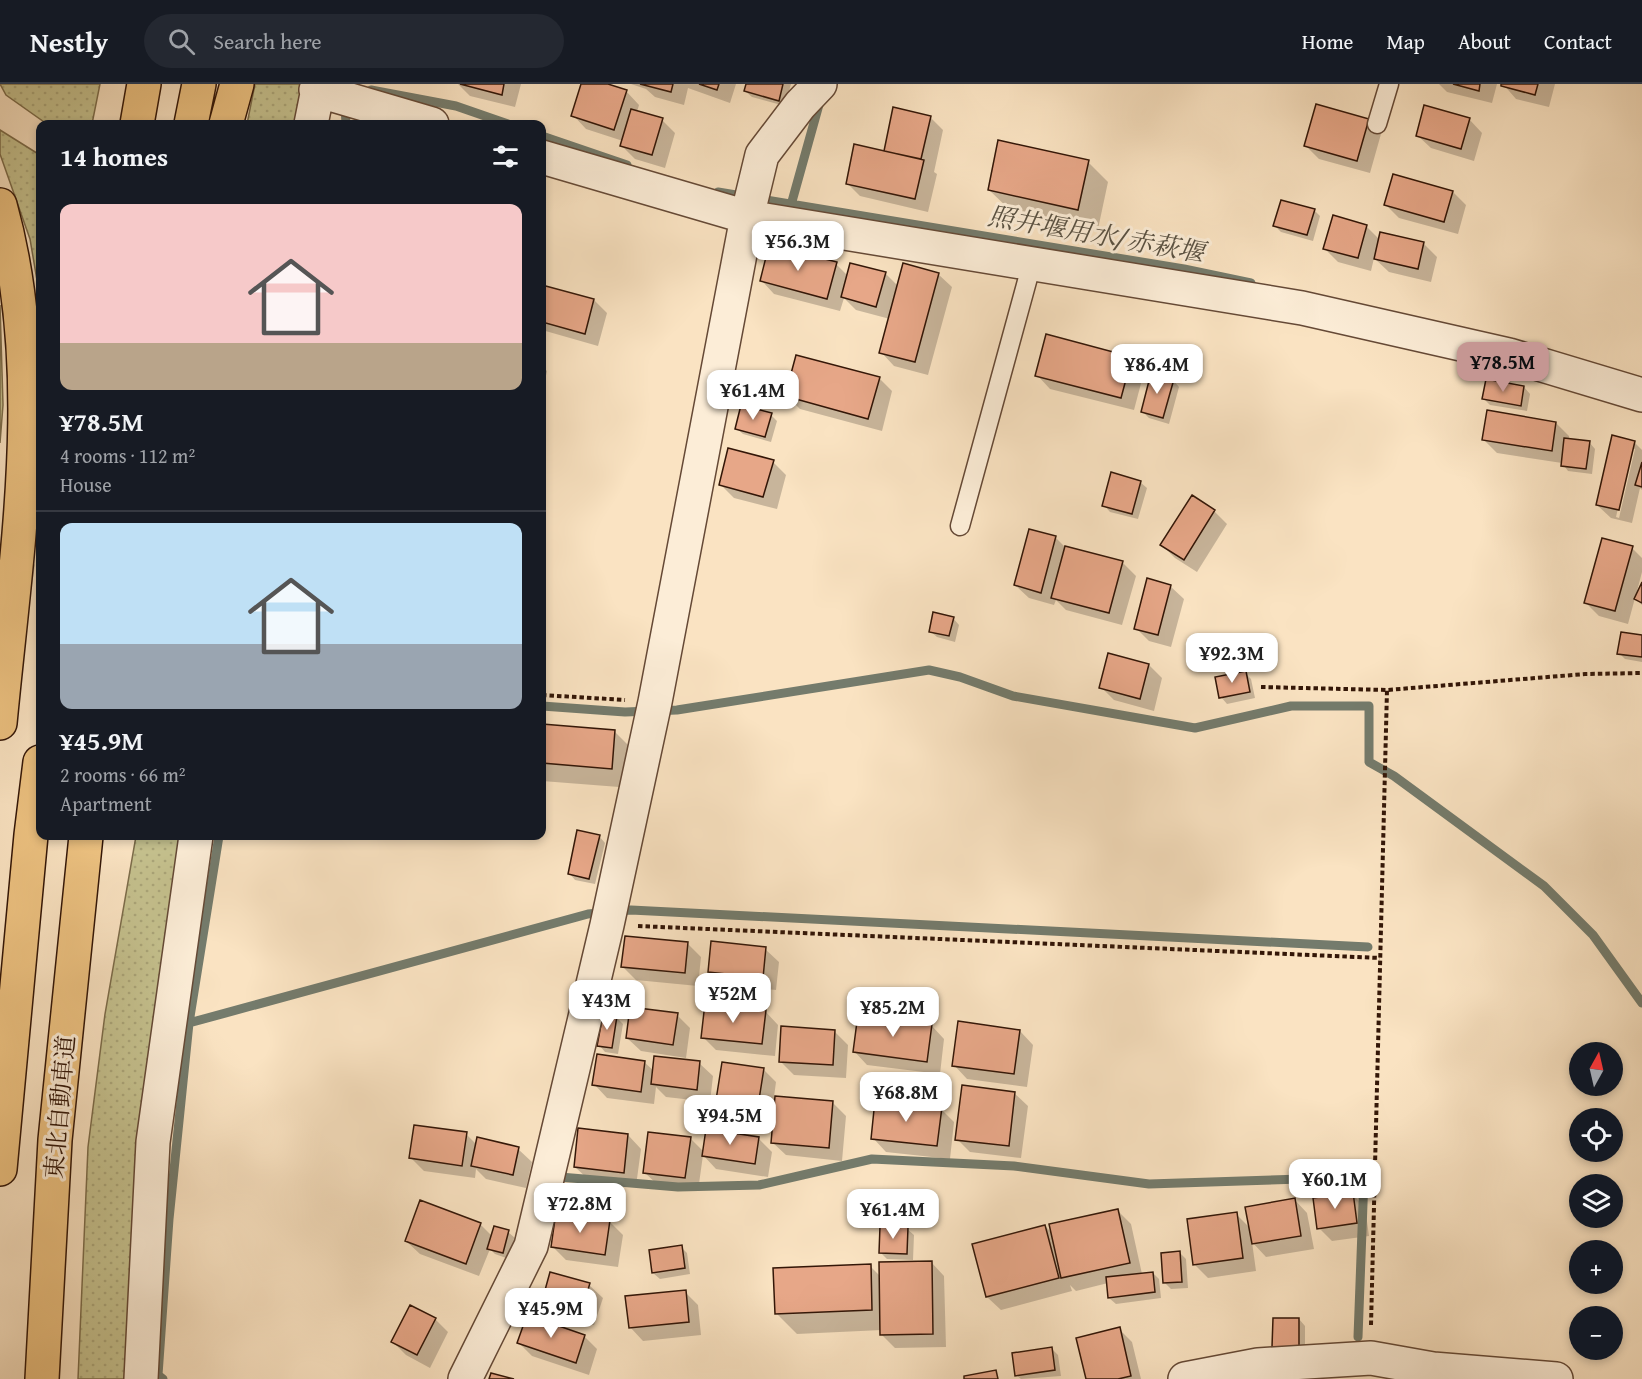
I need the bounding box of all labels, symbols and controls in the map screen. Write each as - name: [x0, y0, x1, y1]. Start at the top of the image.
- search box: [144, 14, 564, 68]
- text: Nestly: [30, 21, 108, 62]
- icon: search: [165, 25, 198, 58]
- text: Search here: [213, 25, 322, 57]
- text: Home: [1302, 26, 1353, 57]
- text: Map: [1386, 26, 1425, 57]
- text: About: [1458, 26, 1511, 57]
- text: Contact: [1544, 26, 1612, 57]
- text: 14 homes: [60, 137, 168, 176]
- icon: filters: [489, 140, 522, 173]
- water label: 照井堰用水/赤萩堰: [985, 195, 1211, 272]
- pin: ¥56.3M: [749, 221, 847, 272]
- text: ¥56.3M: [766, 226, 830, 255]
- icon: home: [237, 243, 345, 351]
- pin: ¥78.5M: [1454, 342, 1552, 393]
- pin: ¥86.4M: [1108, 344, 1206, 395]
- text: ¥78.5M: [1471, 347, 1535, 376]
- text: ¥86.4M: [1125, 349, 1189, 378]
- pin: ¥61.4M: [704, 370, 802, 421]
- text: ¥61.4M: [721, 375, 785, 404]
- text: ¥78.5M: [60, 402, 144, 441]
- text: 4 rooms · 112 m²: [60, 441, 195, 470]
- text: House: [60, 470, 112, 499]
- icon: home: [237, 562, 345, 670]
- pin: ¥92.3M: [1183, 633, 1281, 684]
- text: ¥92.3M: [1200, 638, 1264, 667]
- text: ¥45.9M: [60, 721, 144, 760]
- text: 2 rooms · 66 m²: [60, 760, 186, 789]
- text: Apartment: [60, 789, 152, 818]
- pin: ¥52M: [697, 973, 769, 1024]
- text: ¥52M: [709, 978, 757, 1007]
- pin: ¥43M: [571, 980, 643, 1031]
- text: ¥43M: [583, 985, 631, 1014]
- pin: ¥85.2M: [844, 987, 942, 1038]
- text: ¥85.2M: [861, 992, 925, 1021]
- street label: 東北自動車道: [36, 1034, 83, 1180]
- north arrow: [1569, 1042, 1623, 1096]
- map controls: [1569, 1042, 1623, 1360]
- pin: ¥68.8M: [857, 1072, 955, 1123]
- text: ¥68.8M: [874, 1077, 938, 1106]
- pin: ¥94.5M: [681, 1095, 779, 1146]
- text: ¥94.5M: [698, 1100, 762, 1129]
- button: locate: [1569, 1108, 1623, 1162]
- pin: ¥60.1M: [1286, 1159, 1384, 1210]
- text: ¥60.1M: [1303, 1164, 1367, 1193]
- button: layers: [1569, 1174, 1623, 1228]
- pin: ¥72.8M: [531, 1183, 629, 1234]
- text: ¥72.8M: [548, 1188, 612, 1217]
- pin: ¥61.4M: [844, 1189, 942, 1240]
- text: ¥61.4M: [861, 1194, 925, 1223]
- button: +: [1569, 1240, 1623, 1294]
- pin: ¥45.9M: [502, 1288, 600, 1339]
- text: ¥45.9M: [519, 1293, 583, 1322]
- button: −: [1569, 1306, 1623, 1360]

